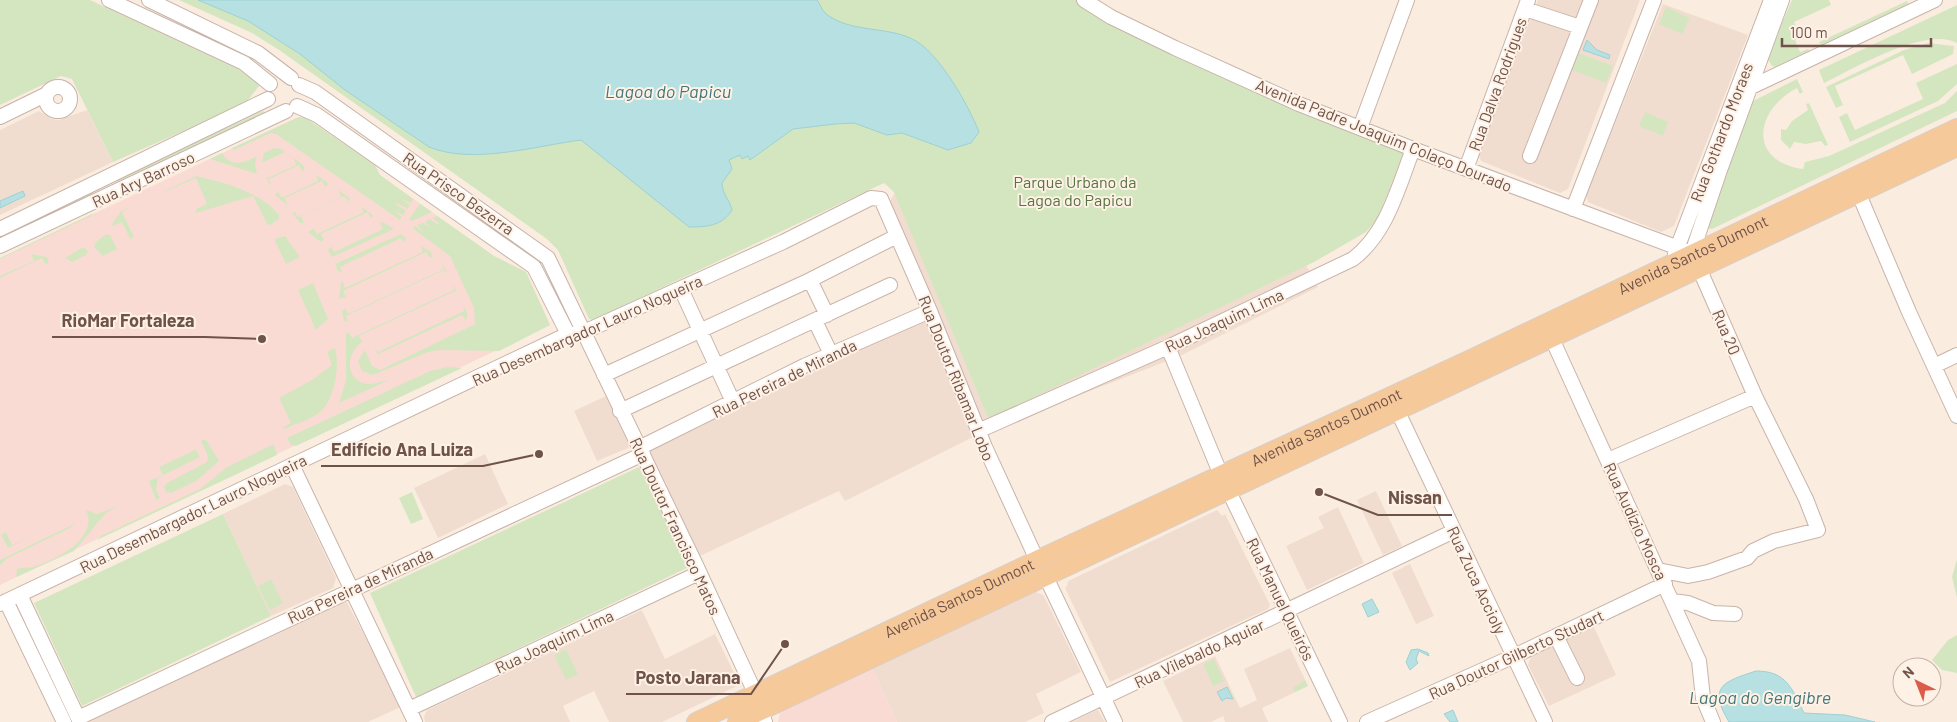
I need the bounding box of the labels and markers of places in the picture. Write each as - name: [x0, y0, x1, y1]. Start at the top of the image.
- callout: RioMar Fortaleza: [52, 304, 205, 337]
- callout: Edifício Ana Luiza: [321, 433, 483, 466]
- callout: Nissan: [1378, 482, 1452, 515]
- callout: Posto Jarana: [626, 661, 751, 694]

